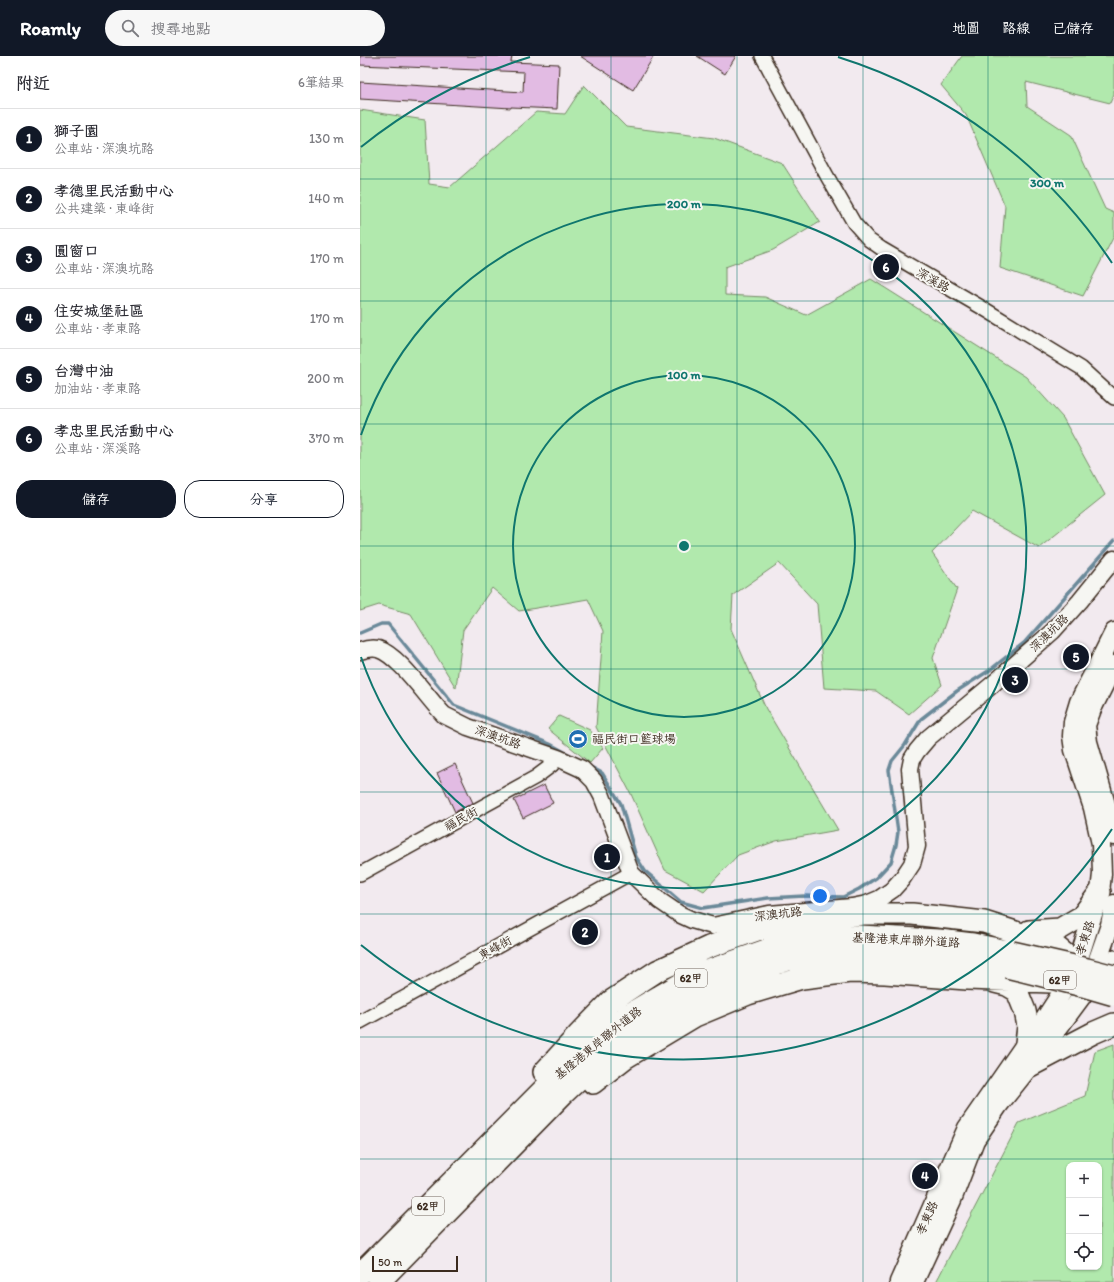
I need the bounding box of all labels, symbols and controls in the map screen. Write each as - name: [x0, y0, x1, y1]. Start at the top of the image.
- search box: [105, 10, 385, 46]
- text: Roamly: [20, 17, 81, 40]
- icon: search: [119, 17, 141, 39]
- text: 搜尋地點: [151, 20, 211, 38]
- text: 地圖: [952, 20, 980, 37]
- text: 路線: [1002, 20, 1030, 37]
- text: 已儲存: [1052, 20, 1094, 37]
- text: 附近: [16, 73, 50, 93]
- text: 6筆結果: [298, 75, 344, 90]
- text: 獅子園: [54, 122, 99, 140]
- text: 1: [26, 131, 32, 146]
- text: 130 m: [309, 131, 344, 146]
- text: 公車站 · 深澳坑路: [54, 141, 154, 156]
- text: 300 m: [1030, 176, 1065, 190]
- text: 孝德里民活動中心: [54, 182, 174, 200]
- text: 2: [26, 191, 32, 206]
- text: 140 m: [308, 191, 344, 206]
- text: 200 m: [667, 197, 702, 211]
- text: 公共建築 · 東峰街: [54, 201, 154, 216]
- text: 圓窗口: [54, 242, 99, 260]
- text: 3: [25, 251, 33, 266]
- text: 170 m: [310, 251, 344, 266]
- pin: 6: [873, 252, 899, 282]
- text: 公車站 · 深澳坑路: [54, 261, 154, 276]
- street label: 深溪路: [914, 265, 952, 295]
- text: 住安城堡社區: [54, 302, 144, 320]
- text: 4: [25, 311, 33, 326]
- text: 170 m: [310, 311, 344, 326]
- text: 公車站 · 孝東路: [54, 321, 141, 336]
- text: 台灣中油: [54, 362, 114, 380]
- text: 100 m: [667, 368, 701, 382]
- text: 5: [26, 371, 32, 386]
- text: 200 m: [307, 371, 344, 386]
- text: 加油站 · 孝東路: [54, 381, 141, 396]
- text: 孝忠里民活動中心: [54, 422, 174, 440]
- text: 6: [26, 431, 32, 446]
- text: 370 m: [309, 431, 344, 446]
- text: 公車站 · 深溪路: [54, 441, 141, 456]
- button: 儲存: [16, 480, 176, 518]
- button: 分享: [184, 480, 344, 518]
- centre of rings: [677, 539, 691, 553]
- street label: 深澳坑路: [1027, 611, 1071, 655]
- pin: 5: [1063, 642, 1089, 672]
- pin: 3: [1002, 665, 1028, 695]
- street label: 深澳坑路: [473, 723, 523, 751]
- sports icon: 福民街口籃球場: [567, 728, 589, 750]
- place label: 福民街口籃球場: [592, 732, 676, 746]
- street label: 福民街: [442, 804, 480, 834]
- pin: 1: [594, 842, 620, 872]
- your location: [810, 886, 830, 906]
- street label: 深澳坑路: [753, 904, 803, 924]
- pin: 2: [572, 917, 598, 947]
- street label: 孝東路: [1073, 919, 1097, 957]
- street label: 基隆港東岸聯外道路: [852, 930, 960, 950]
- street label: 東峰街: [476, 933, 514, 963]
- road number: 62甲: [675, 969, 707, 987]
- road number: 62甲: [1044, 971, 1076, 989]
- street label: 基隆港東岸聯外道路: [552, 1004, 644, 1082]
- pin: 4: [912, 1161, 938, 1191]
- map controls: [1066, 1162, 1102, 1270]
- button: +: [1066, 1162, 1102, 1198]
- road number: 62甲: [412, 1197, 444, 1215]
- button: −: [1066, 1198, 1102, 1234]
- street label: 孝東路: [913, 1199, 941, 1237]
- button: locate: [1066, 1234, 1102, 1270]
- scale bar: [372, 1254, 458, 1273]
- text: 50 m: [378, 1256, 402, 1269]

